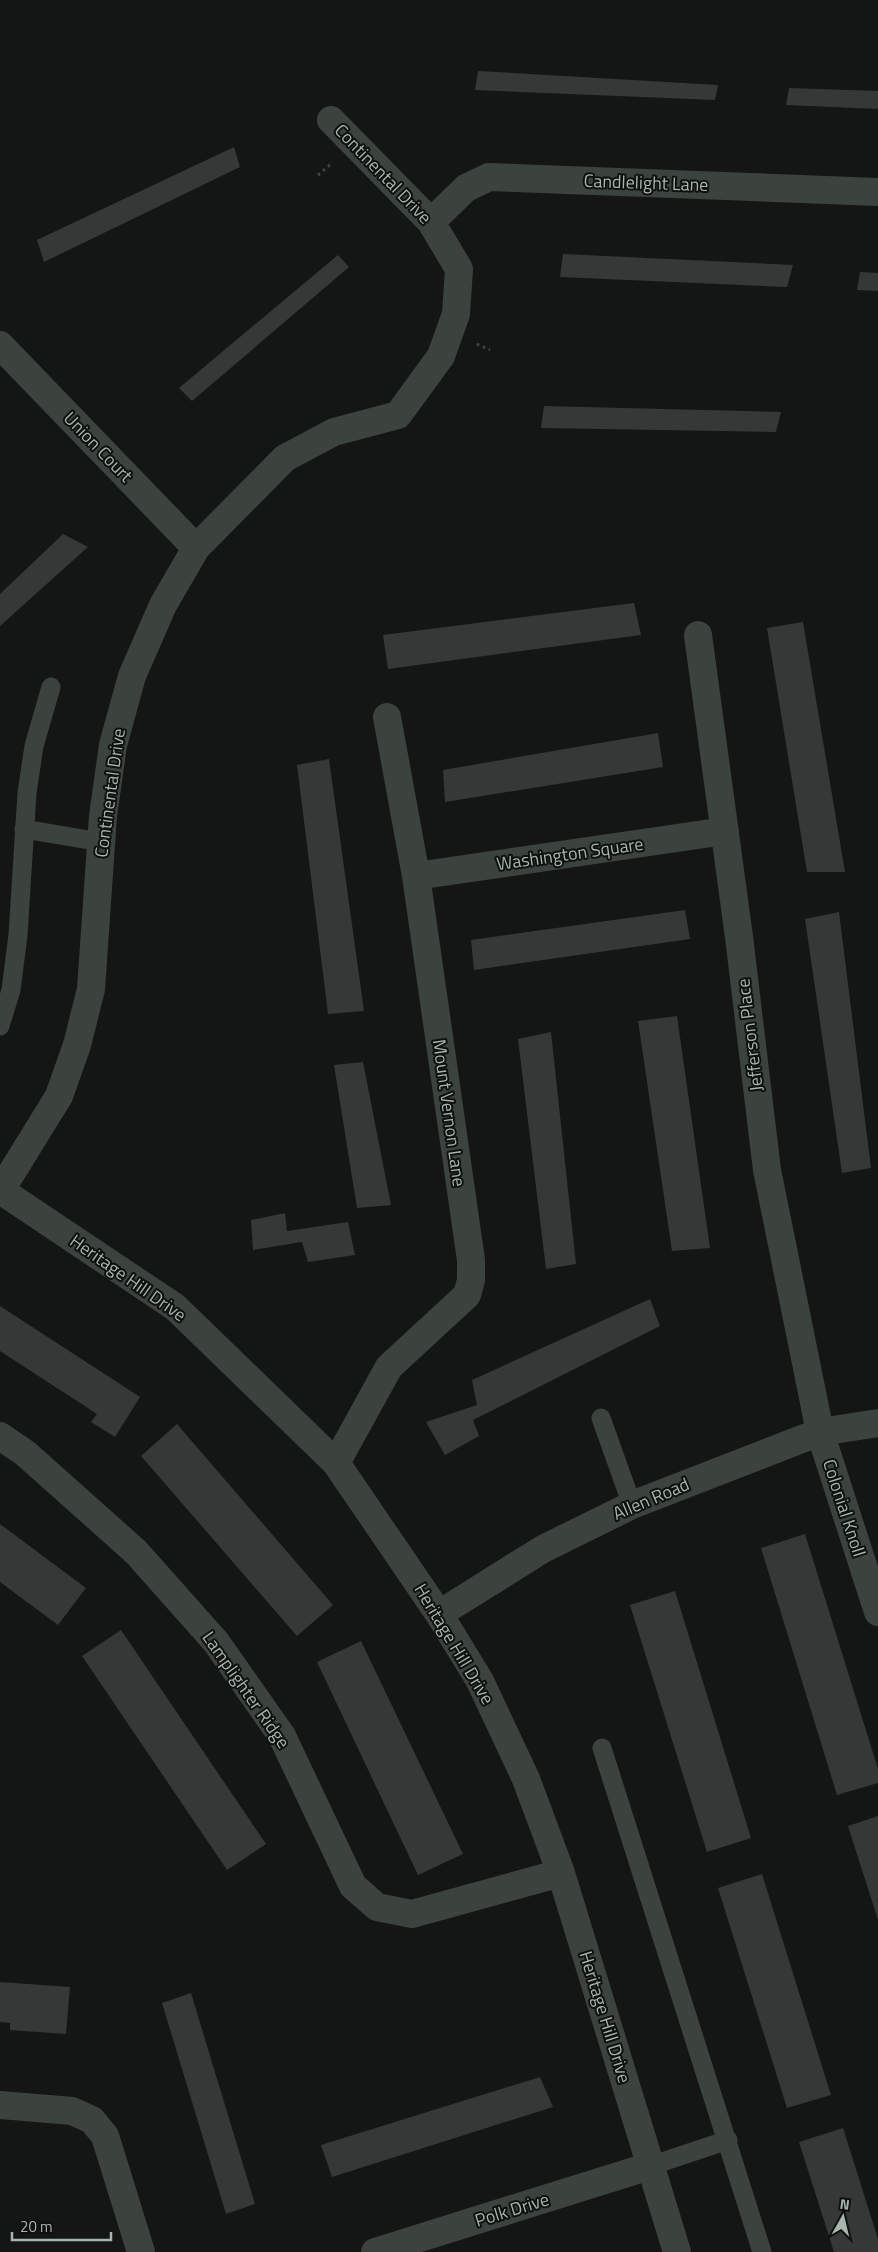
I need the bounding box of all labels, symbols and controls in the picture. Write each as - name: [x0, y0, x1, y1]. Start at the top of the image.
- street label: Continental Drive: [328, 117, 438, 230]
- street label: Candlelight Lane: [583, 167, 709, 198]
- street label: Union Court: [58, 405, 140, 489]
- street label: Continental Drive: [87, 727, 132, 859]
- street label: Washington Square: [495, 830, 645, 877]
- street label: Jefferson Place: [729, 977, 770, 1093]
- street label: Mount Vernon Lane: [426, 1038, 473, 1188]
- street label: Heritage Hill Drive: [65, 1227, 192, 1328]
- street label: Colonial Knoll: [816, 1456, 873, 1560]
- street label: Allen Road: [608, 1470, 693, 1527]
- street label: Heritage Hill Drive: [408, 1578, 501, 1709]
- street label: Lamplighter Ridge: [196, 1626, 297, 1754]
- street label: Heritage Hill Drive: [573, 1948, 638, 2086]
- street label: Polk Drive: [471, 2185, 552, 2234]
- north arrow: [818, 2192, 868, 2242]
- text: N: [839, 2193, 851, 2215]
- scale bar: [12, 2210, 111, 2242]
- text: 20 m: [20, 2215, 53, 2238]

